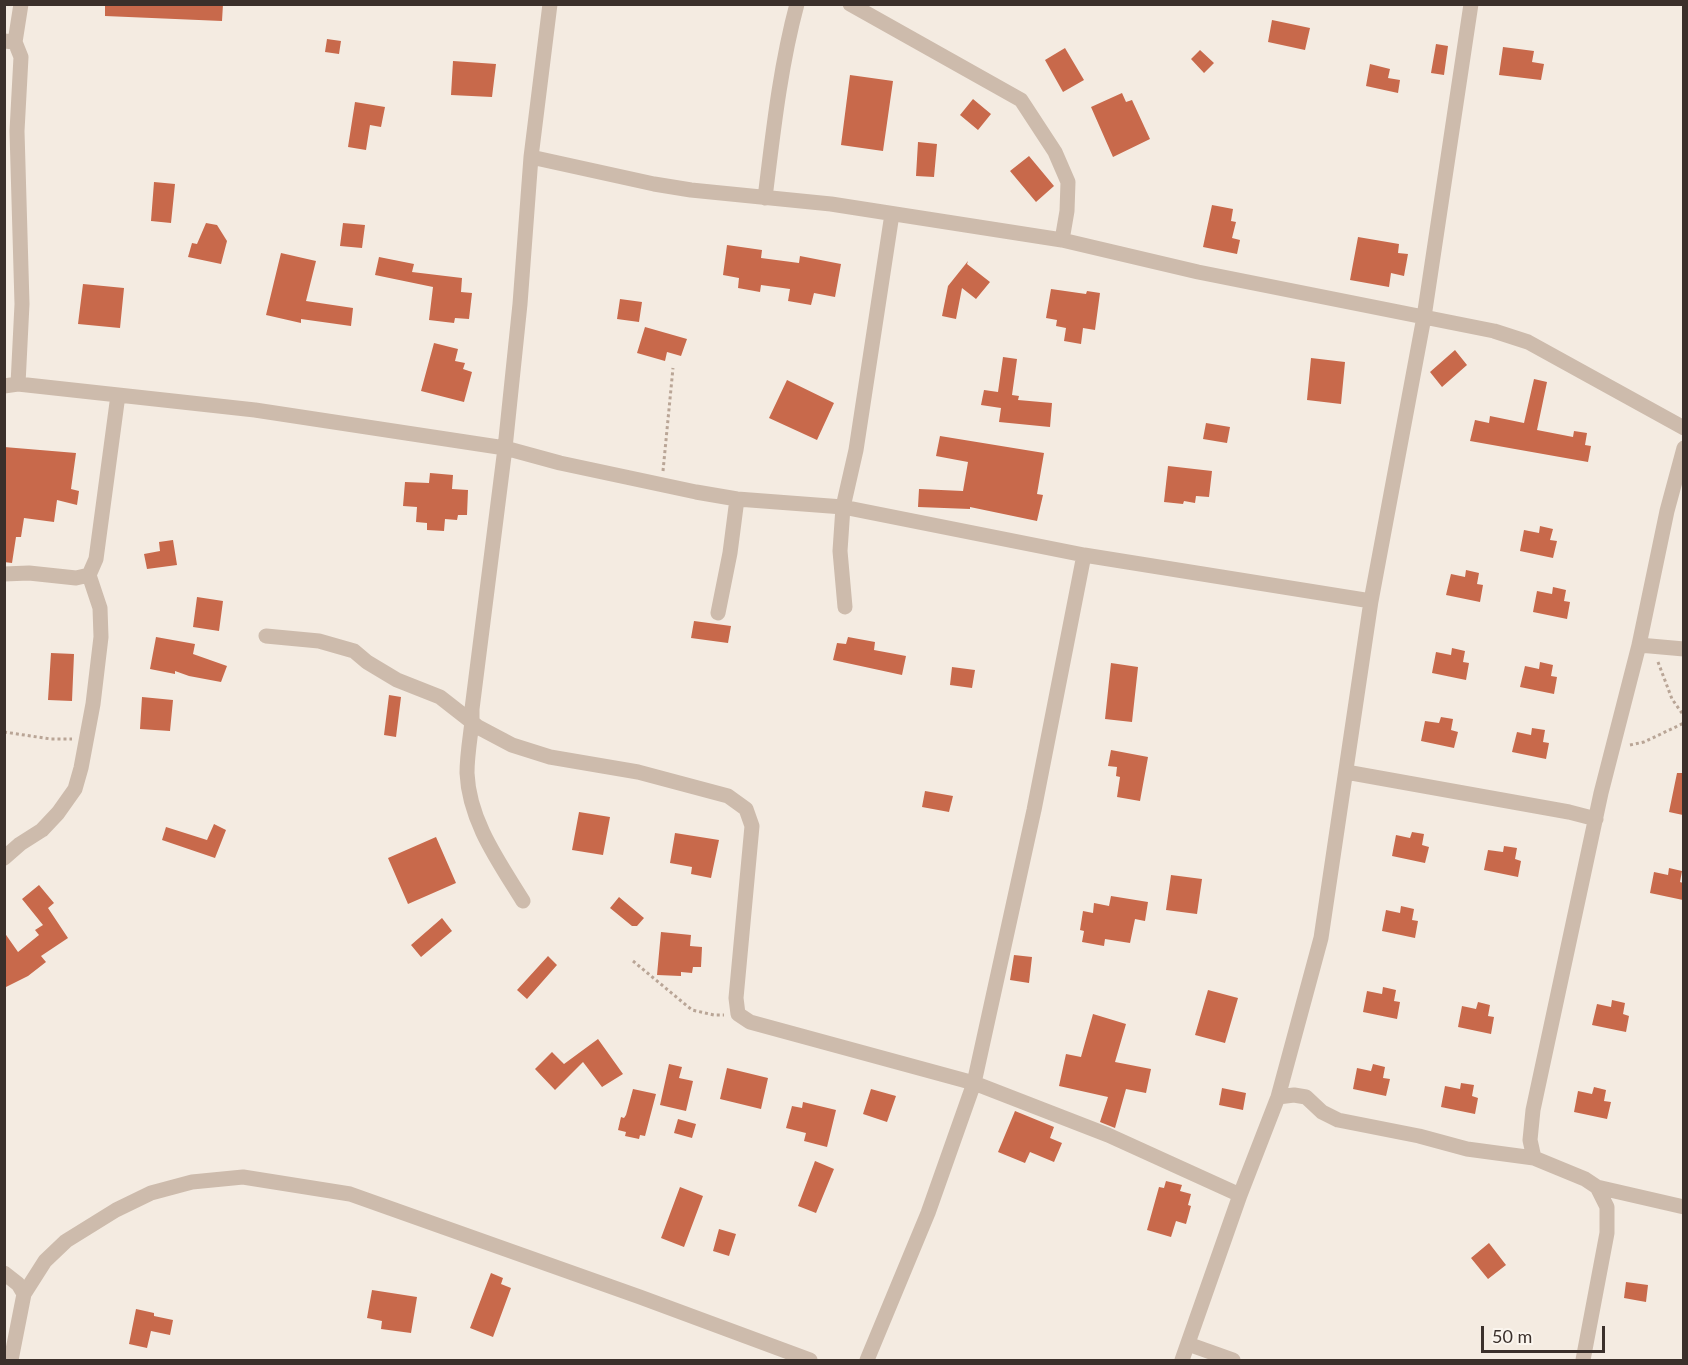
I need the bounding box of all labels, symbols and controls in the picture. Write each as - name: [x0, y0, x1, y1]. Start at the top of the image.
- scale bar: [1484, 1314, 1608, 1352]
- text: 50 m: [1492, 1325, 1532, 1347]

